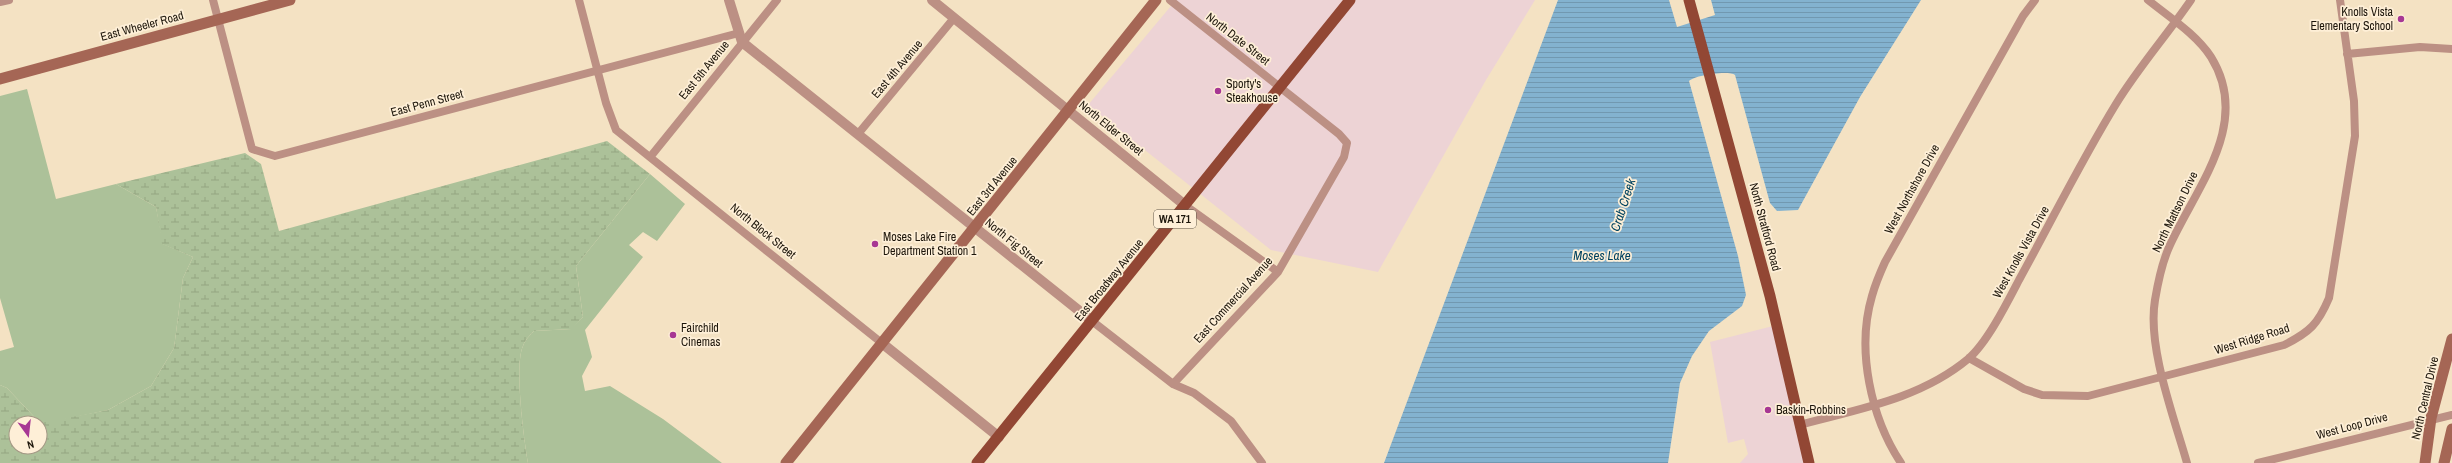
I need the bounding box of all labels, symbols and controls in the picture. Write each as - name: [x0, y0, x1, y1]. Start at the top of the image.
- place label: Knolls Vista Elementary School: [2310, 4, 2394, 34]
- street label: East Wheeler Road: [99, 7, 185, 45]
- street label: North Date Street: [1203, 9, 1273, 69]
- marker: Knolls Vista Elementary School: [2396, 14, 2406, 24]
- street label: East 4th Avenue: [868, 36, 926, 102]
- street label: East 5th Avenue: [675, 37, 733, 103]
- place label: Sporty's Steakhouse: [1226, 76, 1278, 106]
- street label: East Penn Street: [389, 86, 465, 120]
- marker: Sporty's Steakhouse: [1213, 86, 1223, 96]
- street label: North Elder Street: [1075, 97, 1147, 159]
- street label: West Northshore Drive: [1881, 141, 1943, 237]
- street label: East 3rd Avenue: [963, 153, 1021, 219]
- street label: North Mattson Drive: [2149, 169, 2201, 255]
- water label: Crab Creek: [1606, 176, 1640, 234]
- street label: North Stratford Road: [1746, 181, 1784, 273]
- street label: North Block Street: [727, 200, 799, 263]
- street label: West Knolls Vista Drive: [1989, 203, 2053, 301]
- road number: WA 171: [1154, 210, 1196, 228]
- street label: North Fig Street: [982, 215, 1046, 271]
- place label: Moses Lake Fire Department Station 1: [883, 229, 977, 259]
- street label: East Broadway Avenue: [1071, 235, 1147, 325]
- marker: Moses Lake Fire Department Station 1: [870, 239, 880, 249]
- water label: Moses Lake: [1573, 247, 1631, 264]
- street label: East Commercial Avenue: [1190, 253, 1276, 347]
- place label: Fairchild Cinemas: [681, 320, 720, 350]
- street label: West Ridge Road: [2213, 320, 2291, 358]
- marker: Fairchild Cinemas: [668, 330, 678, 340]
- street label: North Central Drive: [2408, 355, 2442, 441]
- place label: Baskin-Robbins: [1776, 402, 1846, 418]
- marker: Baskin-Robbins: [1763, 405, 1773, 415]
- street label: West Loop Drive: [2315, 409, 2389, 443]
- north arrow: [8, 415, 48, 455]
- text: N: [26, 437, 36, 452]

